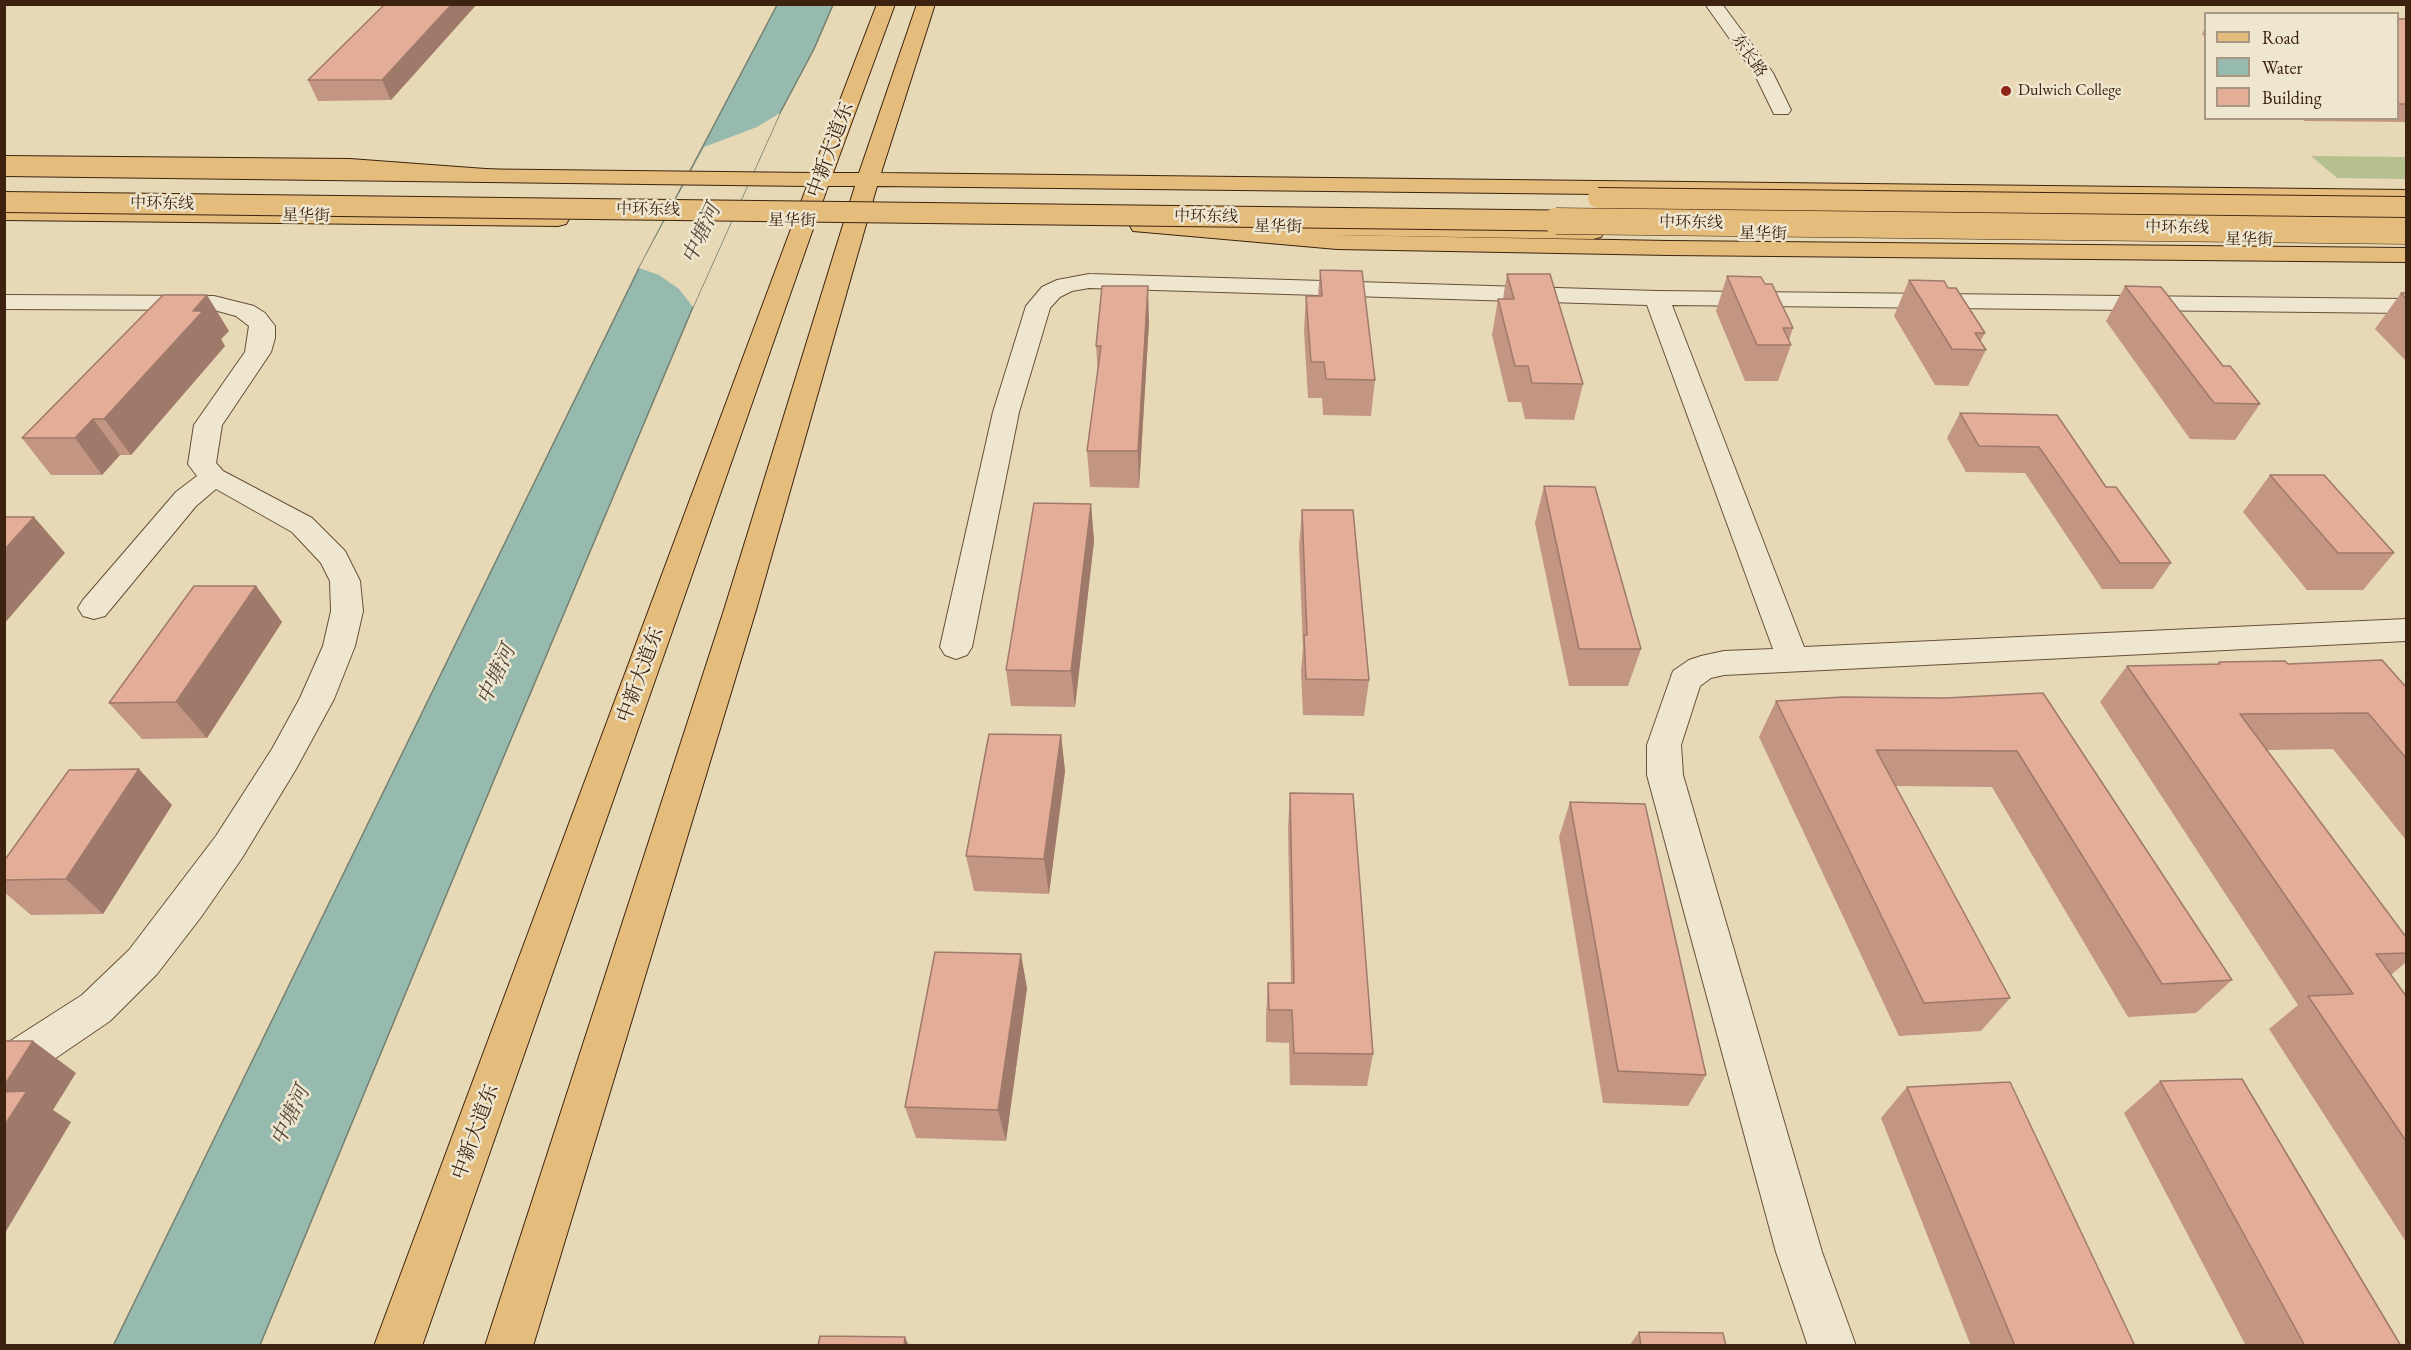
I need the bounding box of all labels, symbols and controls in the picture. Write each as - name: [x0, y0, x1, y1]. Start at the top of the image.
- legend: [2204, 12, 2399, 120]
- text: Road: [2262, 26, 2300, 49]
- street label: 东长路: [1727, 31, 1771, 81]
- text: Water: [2262, 56, 2303, 79]
- place label: Dulwich College: [2018, 81, 2121, 101]
- marker: Dulwich College: [1999, 84, 2013, 98]
- text: Building: [2262, 86, 2322, 109]
- street label: 中新大道东: [803, 99, 859, 201]
- street label: 中环东线: [130, 194, 194, 214]
- street label: 中环东线: [616, 200, 680, 220]
- water label: 中塘河: [677, 200, 727, 268]
- street label: 星华街: [282, 206, 330, 226]
- street label: 中环东线: [1174, 207, 1238, 227]
- street label: 星华街: [768, 211, 816, 231]
- street label: 中环东线: [1659, 213, 1723, 233]
- street label: 星华街: [1254, 217, 1302, 237]
- street label: 中环东线: [2145, 218, 2209, 238]
- street label: 星华街: [1739, 224, 1787, 244]
- street label: 星华街: [2225, 230, 2273, 250]
- street label: 中新大道东: [613, 624, 669, 726]
- water label: 中塘河: [472, 641, 522, 709]
- street label: 中新大道东: [448, 1081, 504, 1183]
- water label: 中塘河: [266, 1082, 316, 1150]

